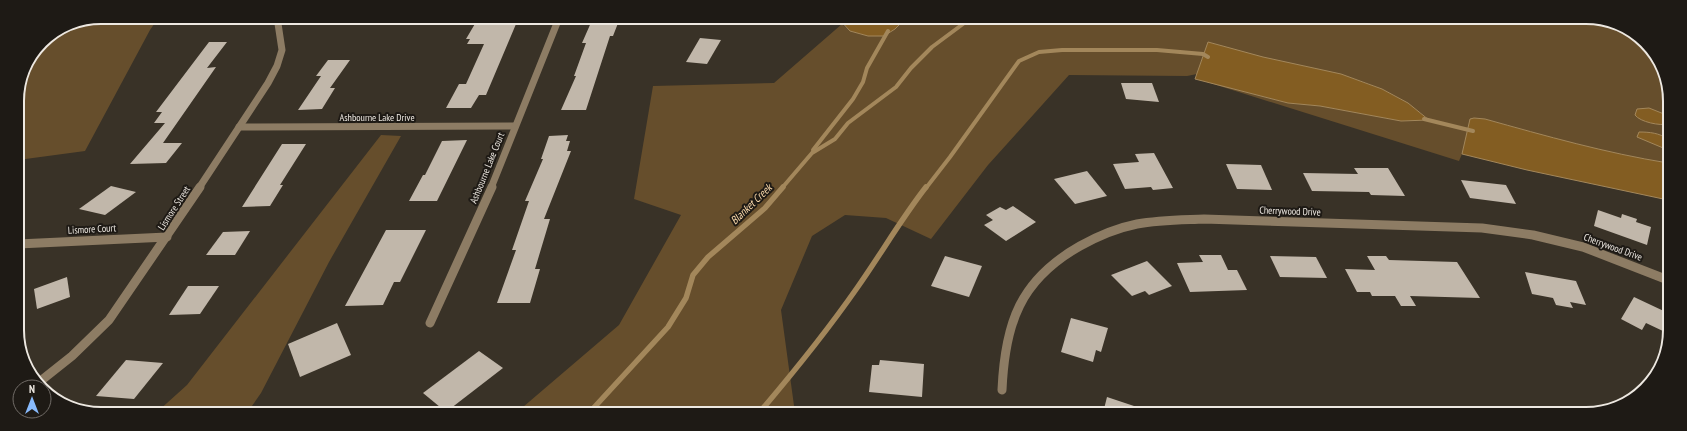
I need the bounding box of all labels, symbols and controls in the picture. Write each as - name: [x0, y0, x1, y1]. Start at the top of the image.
- street label: Ashbourne Lake Drive: [339, 111, 415, 124]
- street label: Ashbourne Lake Court: [467, 130, 507, 205]
- water label: Blanket Creek: [727, 180, 776, 227]
- street label: Lismore Street: [155, 183, 193, 233]
- street label: Cherrywood Drive: [1259, 203, 1321, 219]
- street label: Lismore Court: [68, 221, 117, 237]
- street label: Cherrywood Drive: [1582, 230, 1644, 264]
- north arrow: [12, 379, 52, 419]
- text: N: [29, 382, 35, 396]

